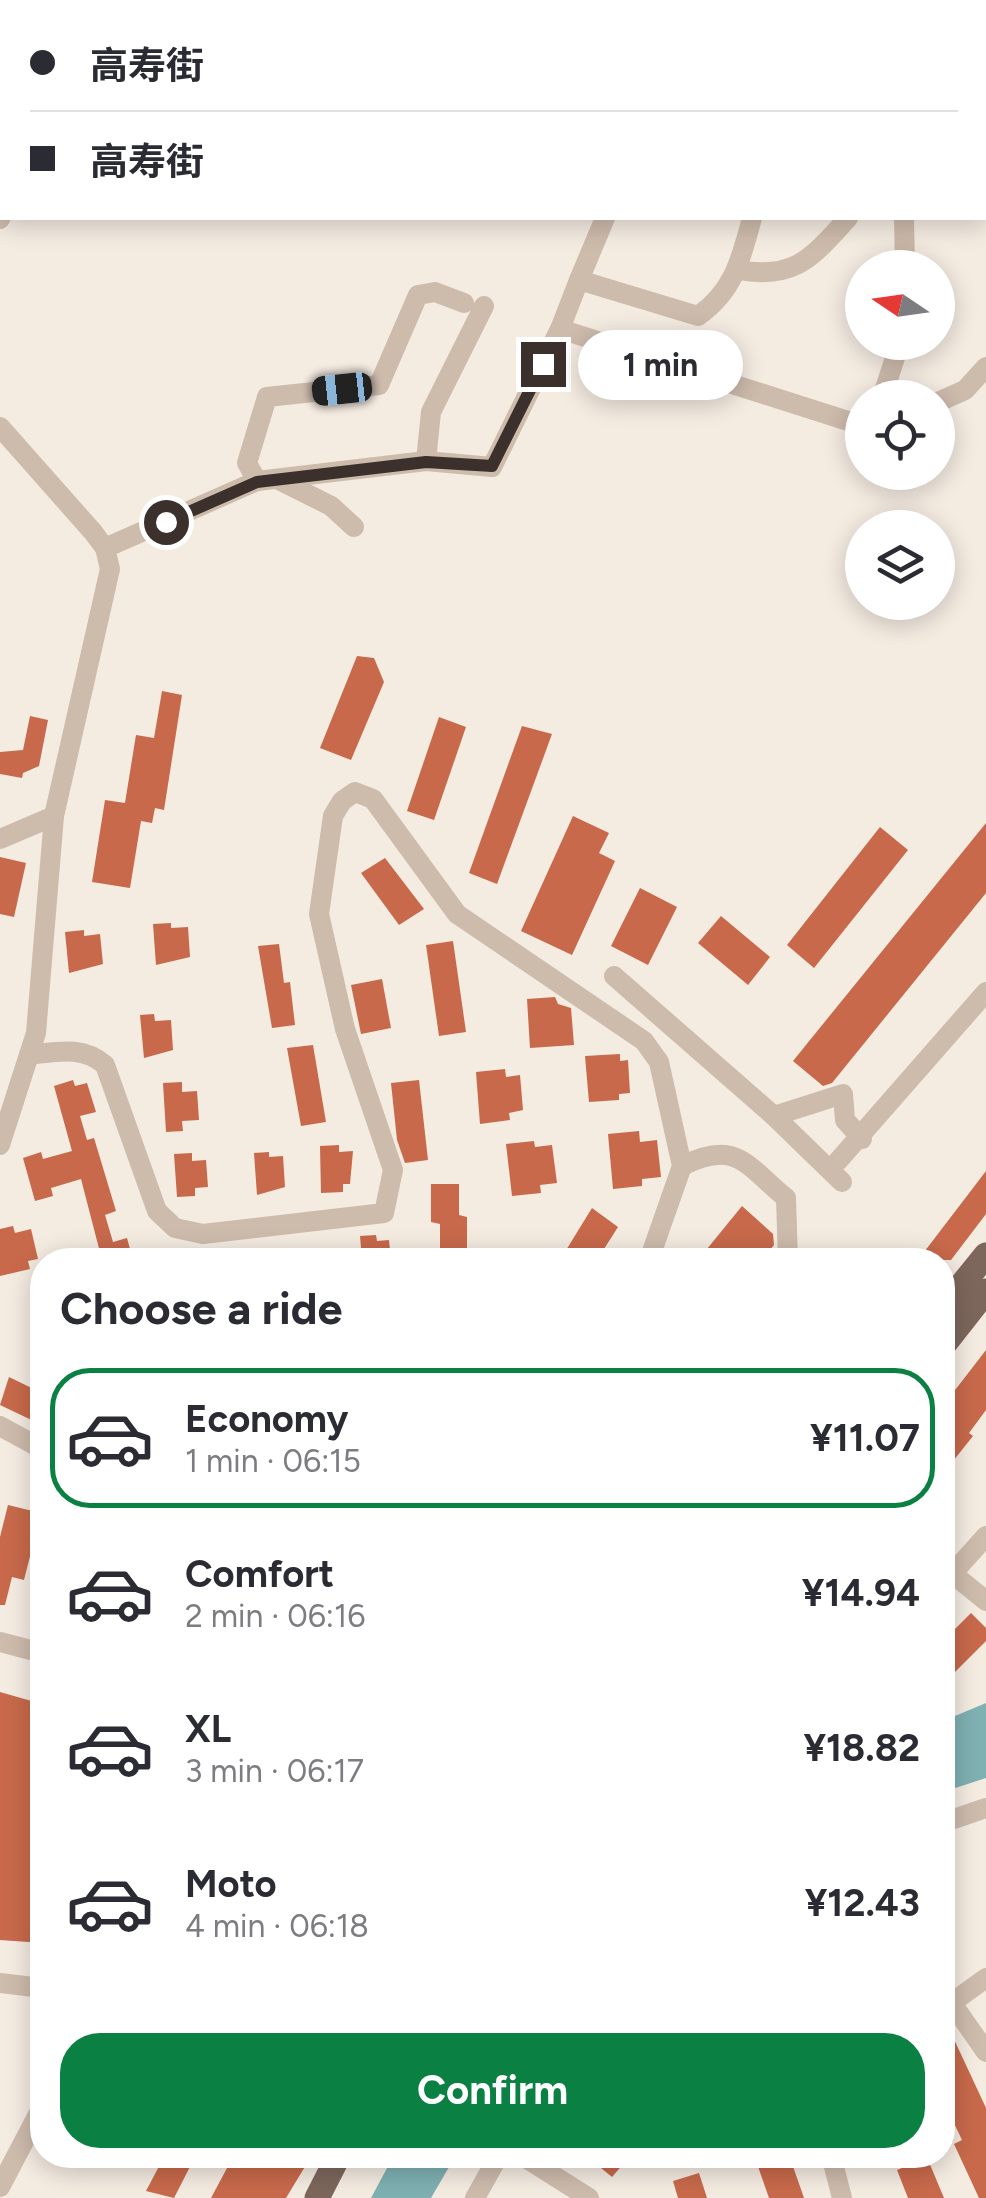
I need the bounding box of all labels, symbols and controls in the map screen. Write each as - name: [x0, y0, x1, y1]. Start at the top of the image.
- text: 高寿街: [90, 43, 204, 89]
- text: 高寿街: [90, 139, 204, 185]
- north arrow: [845, 250, 955, 360]
- map controls: [845, 250, 955, 620]
- callout: 1 min: [578, 329, 743, 399]
- route end: [521, 342, 566, 387]
- text: 1 min: [623, 346, 698, 384]
- car: [311, 371, 373, 407]
- button: locate: [845, 380, 955, 490]
- route start: [144, 500, 189, 545]
- button: layers: [845, 510, 955, 620]
- text: Choose a ride: [60, 1281, 342, 1335]
- icon: car: [65, 1393, 155, 1483]
- text: Economy: [185, 1396, 348, 1442]
- text: ¥11.07: [810, 1415, 920, 1461]
- text: 1 min · 06:15: [185, 1442, 361, 1480]
- icon: car: [65, 1548, 155, 1638]
- text: Comfort: [185, 1551, 334, 1597]
- text: ¥14.94: [802, 1570, 920, 1616]
- text: 2 min · 06:16: [185, 1597, 365, 1635]
- icon: car: [65, 1703, 155, 1793]
- text: XL: [185, 1706, 231, 1752]
- text: ¥18.82: [803, 1725, 920, 1771]
- text: 3 min · 06:17: [185, 1752, 364, 1790]
- icon: car: [65, 1858, 155, 1948]
- text: Moto: [185, 1861, 277, 1907]
- text: ¥12.43: [805, 1880, 920, 1926]
- text: 4 min · 06:18: [185, 1907, 369, 1945]
- button: Confirm: [60, 2033, 925, 2148]

